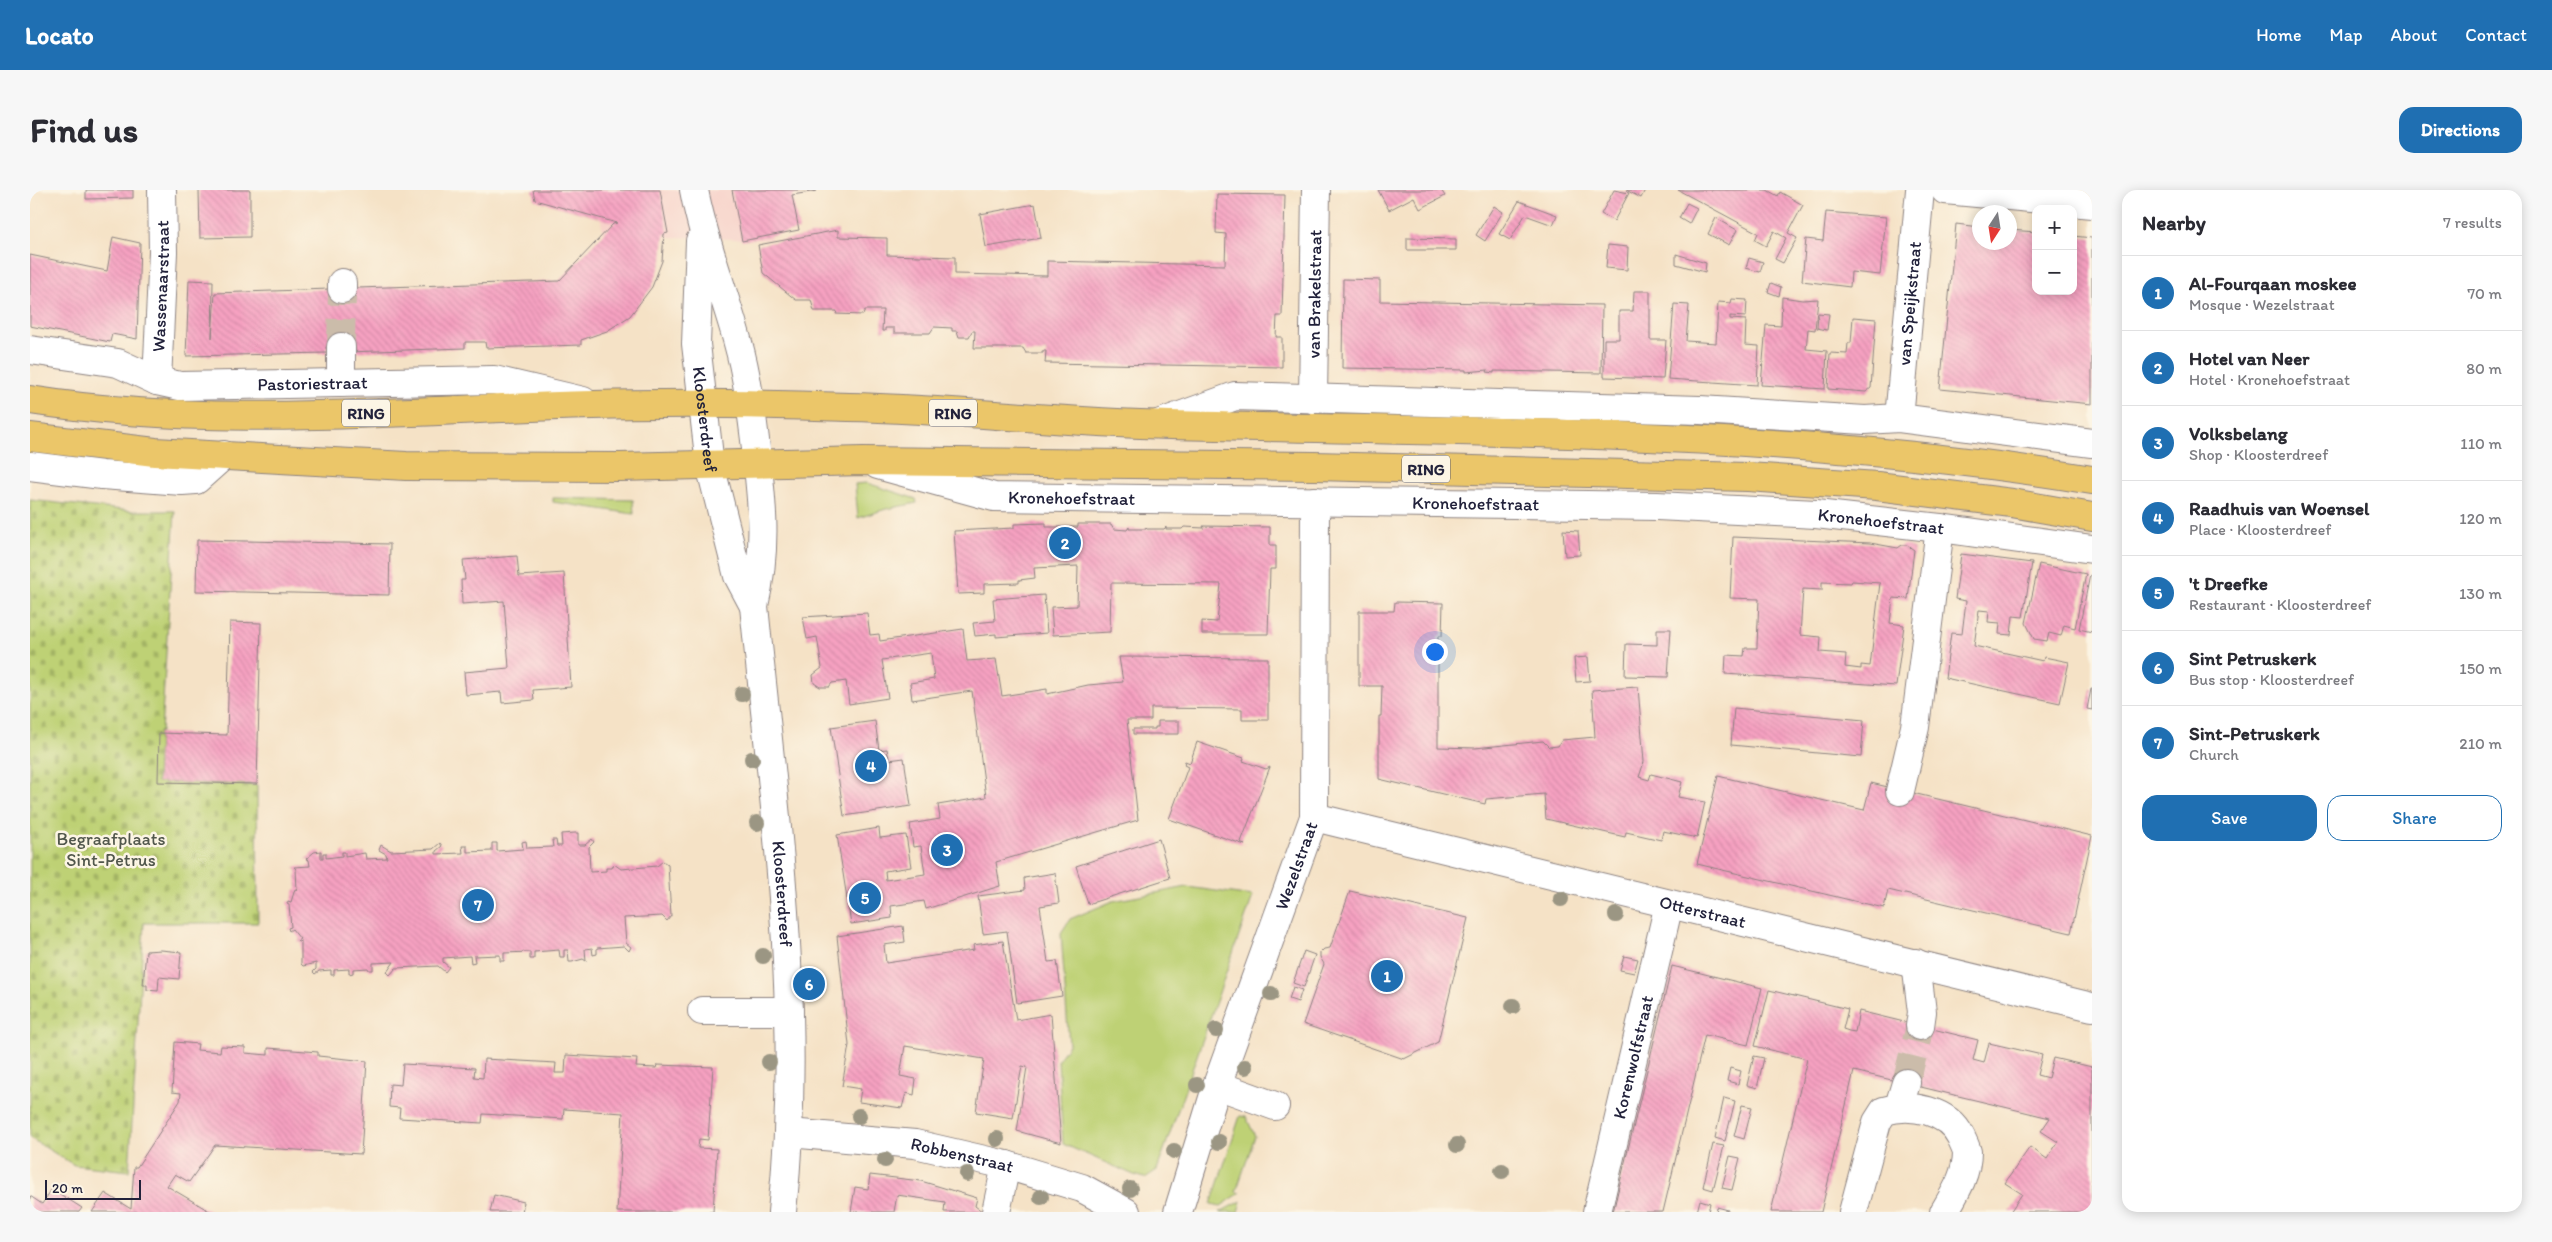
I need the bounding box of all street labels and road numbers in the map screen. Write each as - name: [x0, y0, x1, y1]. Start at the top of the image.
- street label: Wassenaarstraat: [147, 220, 174, 352]
- street label: van Brakelstraat: [1303, 229, 1326, 359]
- street label: van Speijkstraat: [1893, 240, 1926, 366]
- street label: Kloosterdreef: [688, 365, 722, 475]
- street label: Pastoriestraat: [257, 371, 368, 396]
- road number: RING: [342, 400, 390, 427]
- road number: RING: [929, 400, 977, 427]
- road number: RING: [1402, 456, 1450, 482]
- street label: Kronehoefstraat: [1008, 486, 1136, 510]
- street label: Kronehoefstraat: [1412, 492, 1539, 515]
- street label: Kronehoefstraat: [1817, 503, 1946, 539]
- street label: Wezelstraat: [1270, 818, 1323, 913]
- street label: Kloosterdreef: [767, 840, 797, 948]
- street label: Otterstraat: [1657, 891, 1748, 933]
- street label: Korenwolfstraat: [1608, 993, 1658, 1121]
- street label: Robbenstraat: [909, 1132, 1017, 1178]

